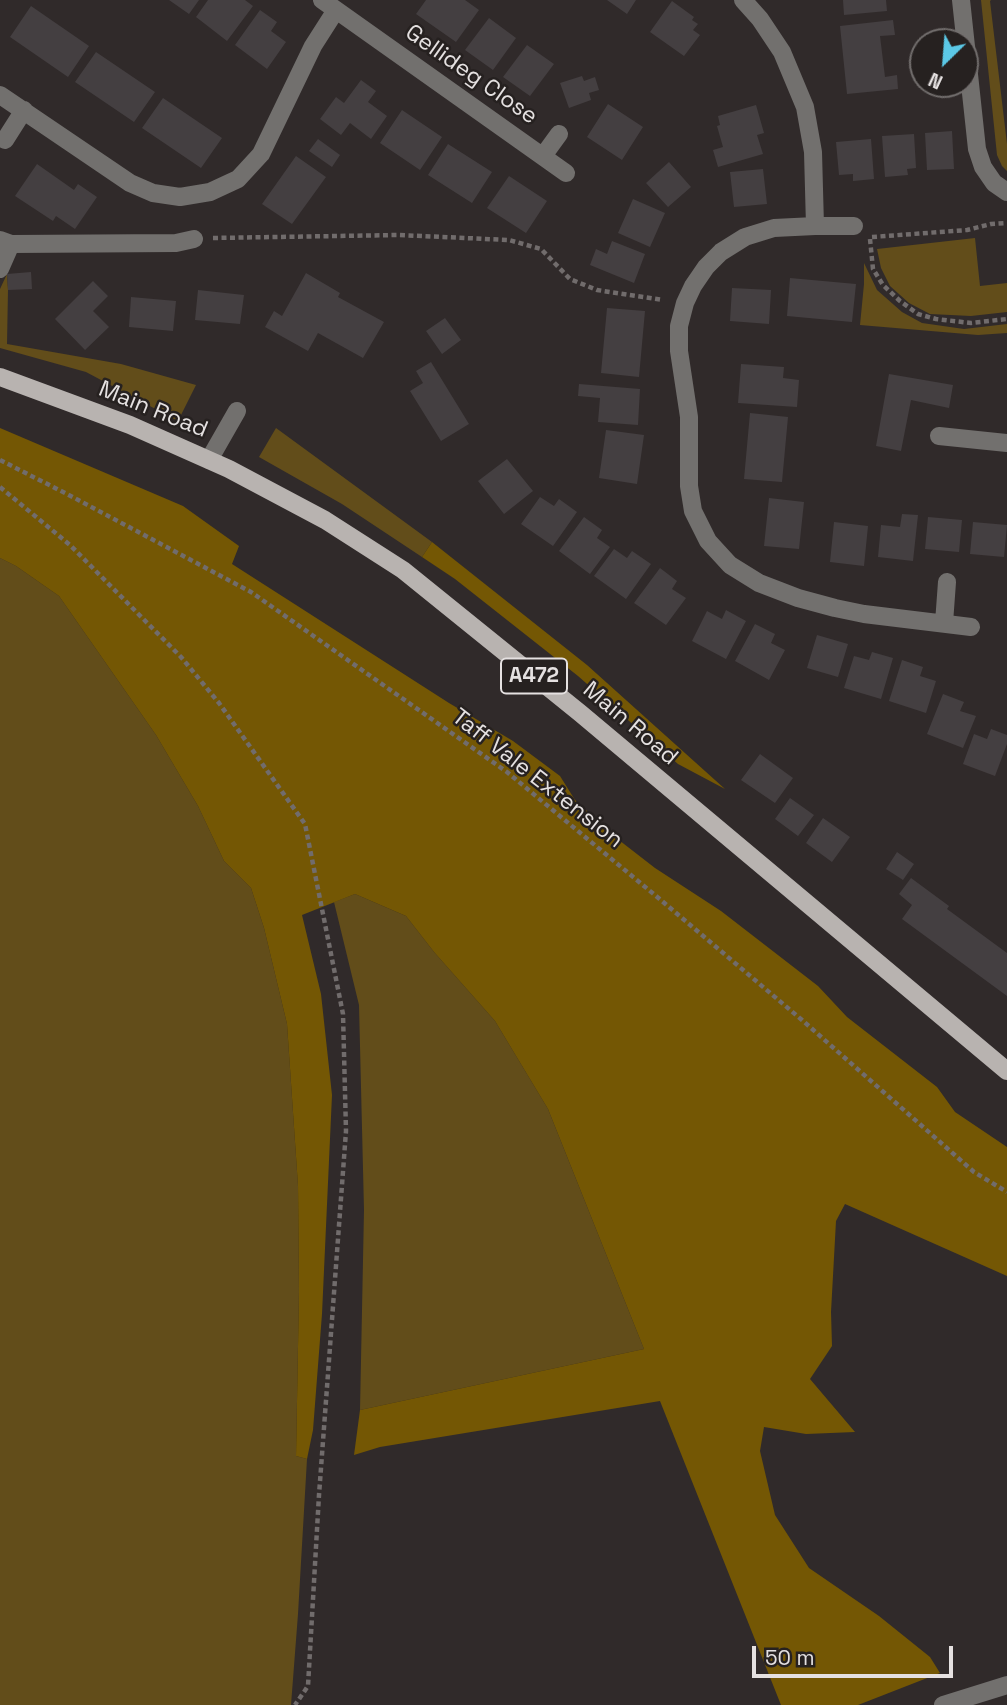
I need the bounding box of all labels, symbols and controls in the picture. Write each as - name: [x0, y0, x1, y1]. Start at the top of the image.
- street label: Gellideg Close: [400, 19, 542, 131]
- north arrow: [909, 28, 979, 98]
- text: N: [925, 67, 947, 95]
- street label: Main Road: [94, 376, 212, 444]
- road number: A472: [501, 658, 567, 694]
- street label: Main Road: [577, 676, 683, 772]
- street label: Taff Vale Extension: [446, 704, 628, 854]
- scale bar: [755, 1632, 956, 1676]
- text: 50 m: [765, 1644, 815, 1671]

